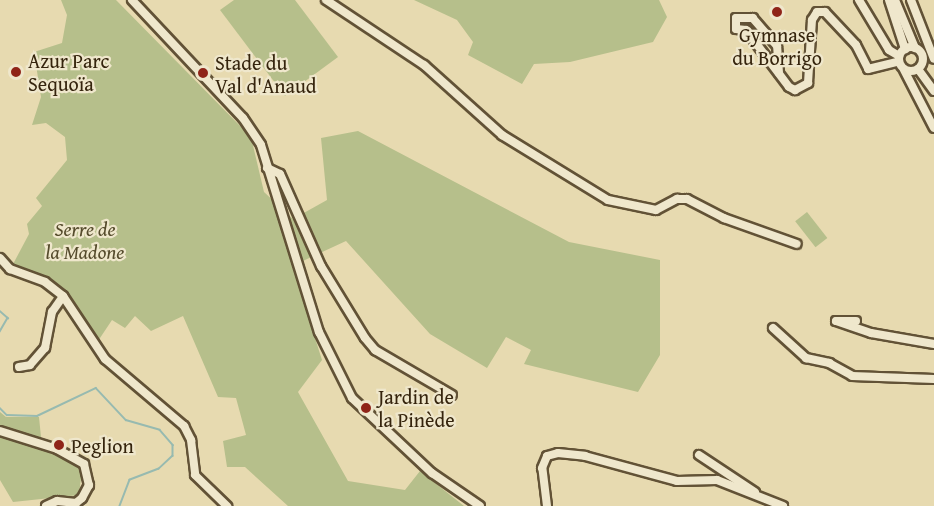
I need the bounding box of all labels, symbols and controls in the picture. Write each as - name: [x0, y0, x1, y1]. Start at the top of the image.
- marker: Gymnase du Borrigo: [770, 5, 784, 19]
- place label: Gymnase du Borrigo: [732, 22, 822, 69]
- place label: Azur Parc Sequoïa: [28, 48, 109, 95]
- place label: Stade du Val d'Anaud: [215, 50, 317, 97]
- marker: Azur Parc Sequoïa: [9, 65, 23, 79]
- marker: Stade du Val d'Anaud: [196, 66, 210, 80]
- park label: Serre de la Madone: [46, 216, 124, 263]
- place label: Jardin de la Pinède: [378, 384, 455, 431]
- marker: Jardin de la Pinède: [359, 401, 373, 415]
- place label: Peglion: [71, 433, 134, 457]
- marker: Peglion: [52, 438, 66, 452]

